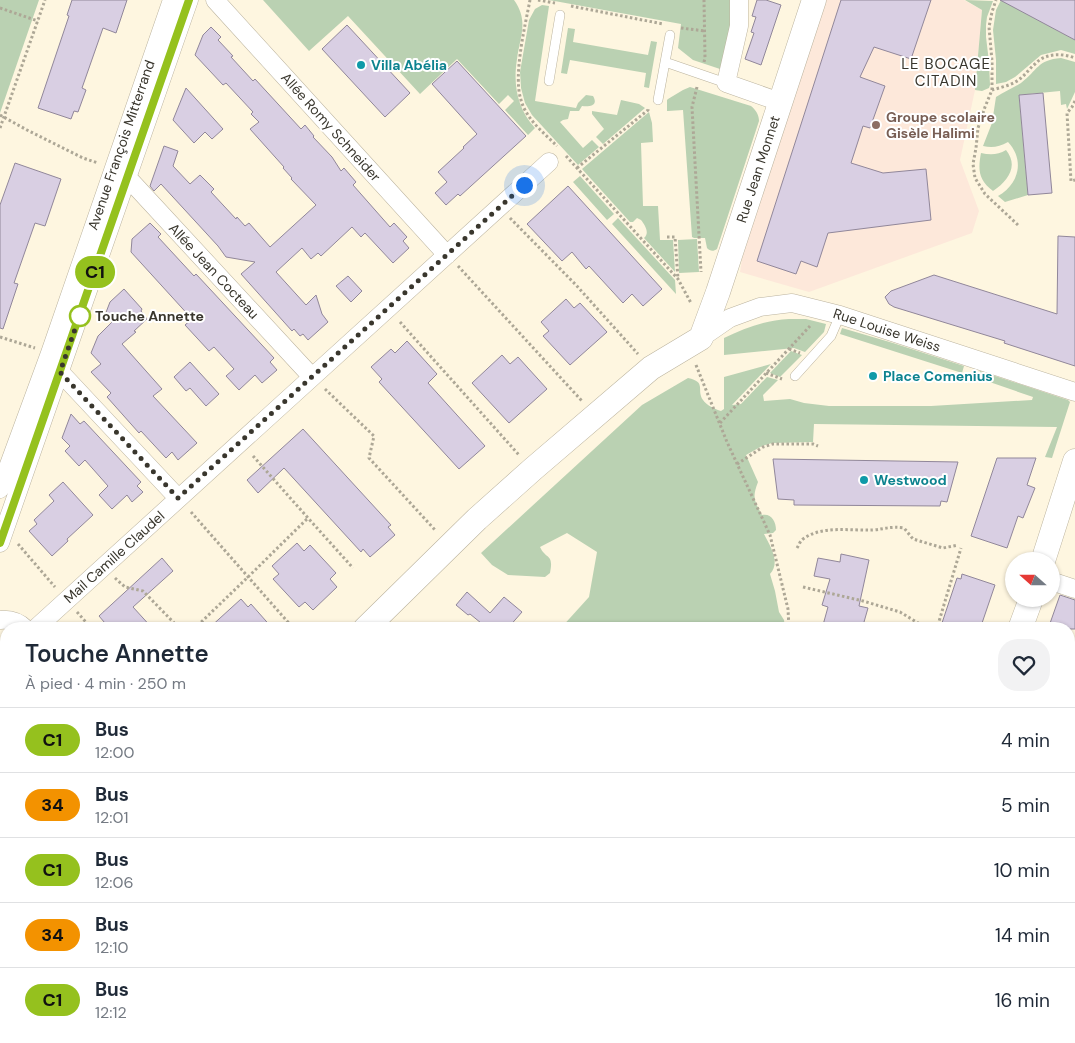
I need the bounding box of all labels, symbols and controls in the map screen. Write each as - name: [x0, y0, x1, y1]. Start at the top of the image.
- district label: LE BOCAGE CITADIN: [901, 54, 991, 91]
- place label: Villa Abélia: [371, 56, 447, 74]
- street label: Avenue François Mitterrand: [83, 58, 159, 232]
- marker: Villa Abélia: [355, 59, 367, 71]
- street label: Allée Romy Schneider: [277, 69, 385, 185]
- place label: Groupe scolaire Gisèle Halimi: [886, 108, 995, 142]
- street label: Rue Jean Monnet: [732, 113, 784, 225]
- marker: Groupe scolaire Gisèle Halimi: [870, 119, 882, 131]
- your location: [512, 173, 537, 198]
- street label: Allée Jean Cocteau: [165, 219, 263, 323]
- line badge: C1: [72, 256, 118, 288]
- text: C1: [85, 260, 105, 284]
- street label: Rue Louise Weiss: [831, 304, 943, 356]
- marker: Touche Annette: [69, 305, 91, 327]
- place label: Touche Annette: [95, 307, 204, 325]
- place label: Place Comenius: [883, 367, 993, 385]
- marker: Place Comenius: [867, 370, 879, 382]
- place label: Westwood: [874, 471, 947, 489]
- marker: Westwood: [858, 474, 870, 486]
- street label: Mail Camille Claudel: [60, 507, 168, 607]
- north arrow: [1005, 552, 1060, 608]
- map controls: [1005, 552, 1060, 607]
- text: Touche Annette: [25, 638, 209, 669]
- button: heart: [998, 639, 1050, 691]
- text: À pied · 4 min · 250 m: [25, 673, 186, 694]
- text: Bus: [95, 717, 129, 742]
- text: C1: [43, 728, 62, 752]
- text: 4 min: [1001, 728, 1050, 753]
- text: 12:00: [95, 742, 134, 763]
- text: Bus: [95, 782, 129, 807]
- text: 34: [41, 793, 64, 817]
- text: 5 min: [1001, 793, 1050, 818]
- text: 12:01: [95, 807, 128, 828]
- text: Bus: [95, 847, 129, 872]
- text: C1: [43, 858, 62, 882]
- text: 10 min: [994, 858, 1050, 883]
- text: 12:06: [95, 872, 133, 893]
- text: Bus: [95, 912, 129, 937]
- text: 34: [41, 923, 64, 947]
- text: 14 min: [995, 923, 1050, 948]
- text: 12:10: [95, 937, 128, 958]
- text: Bus: [95, 977, 129, 1002]
- text: C1: [43, 988, 62, 1012]
- text: 16 min: [995, 988, 1050, 1013]
- text: 12:12: [95, 1002, 127, 1023]

